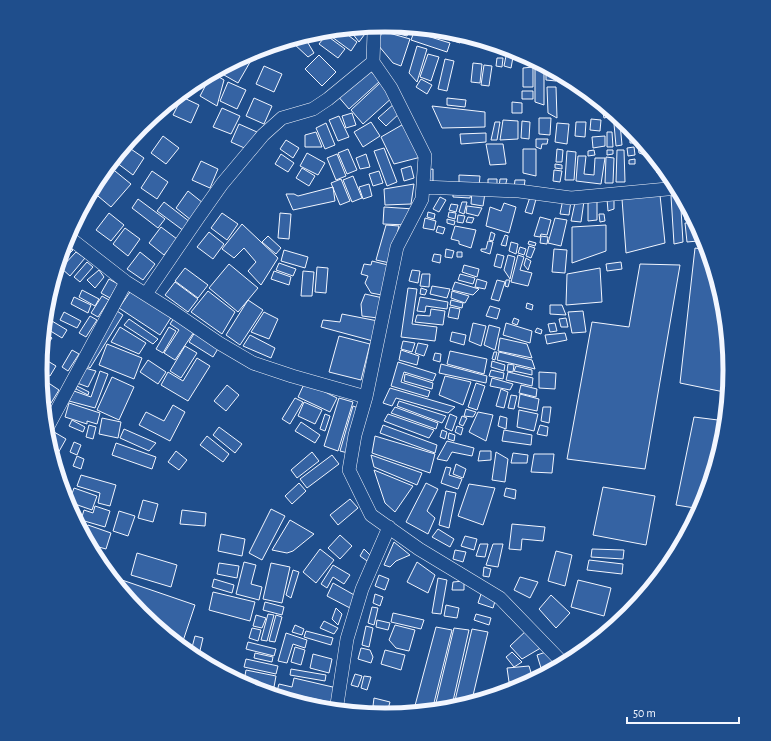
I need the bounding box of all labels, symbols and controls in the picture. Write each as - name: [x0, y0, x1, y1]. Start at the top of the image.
- scale bar: [627, 699, 739, 725]
- text: 50 m: [633, 707, 656, 719]

